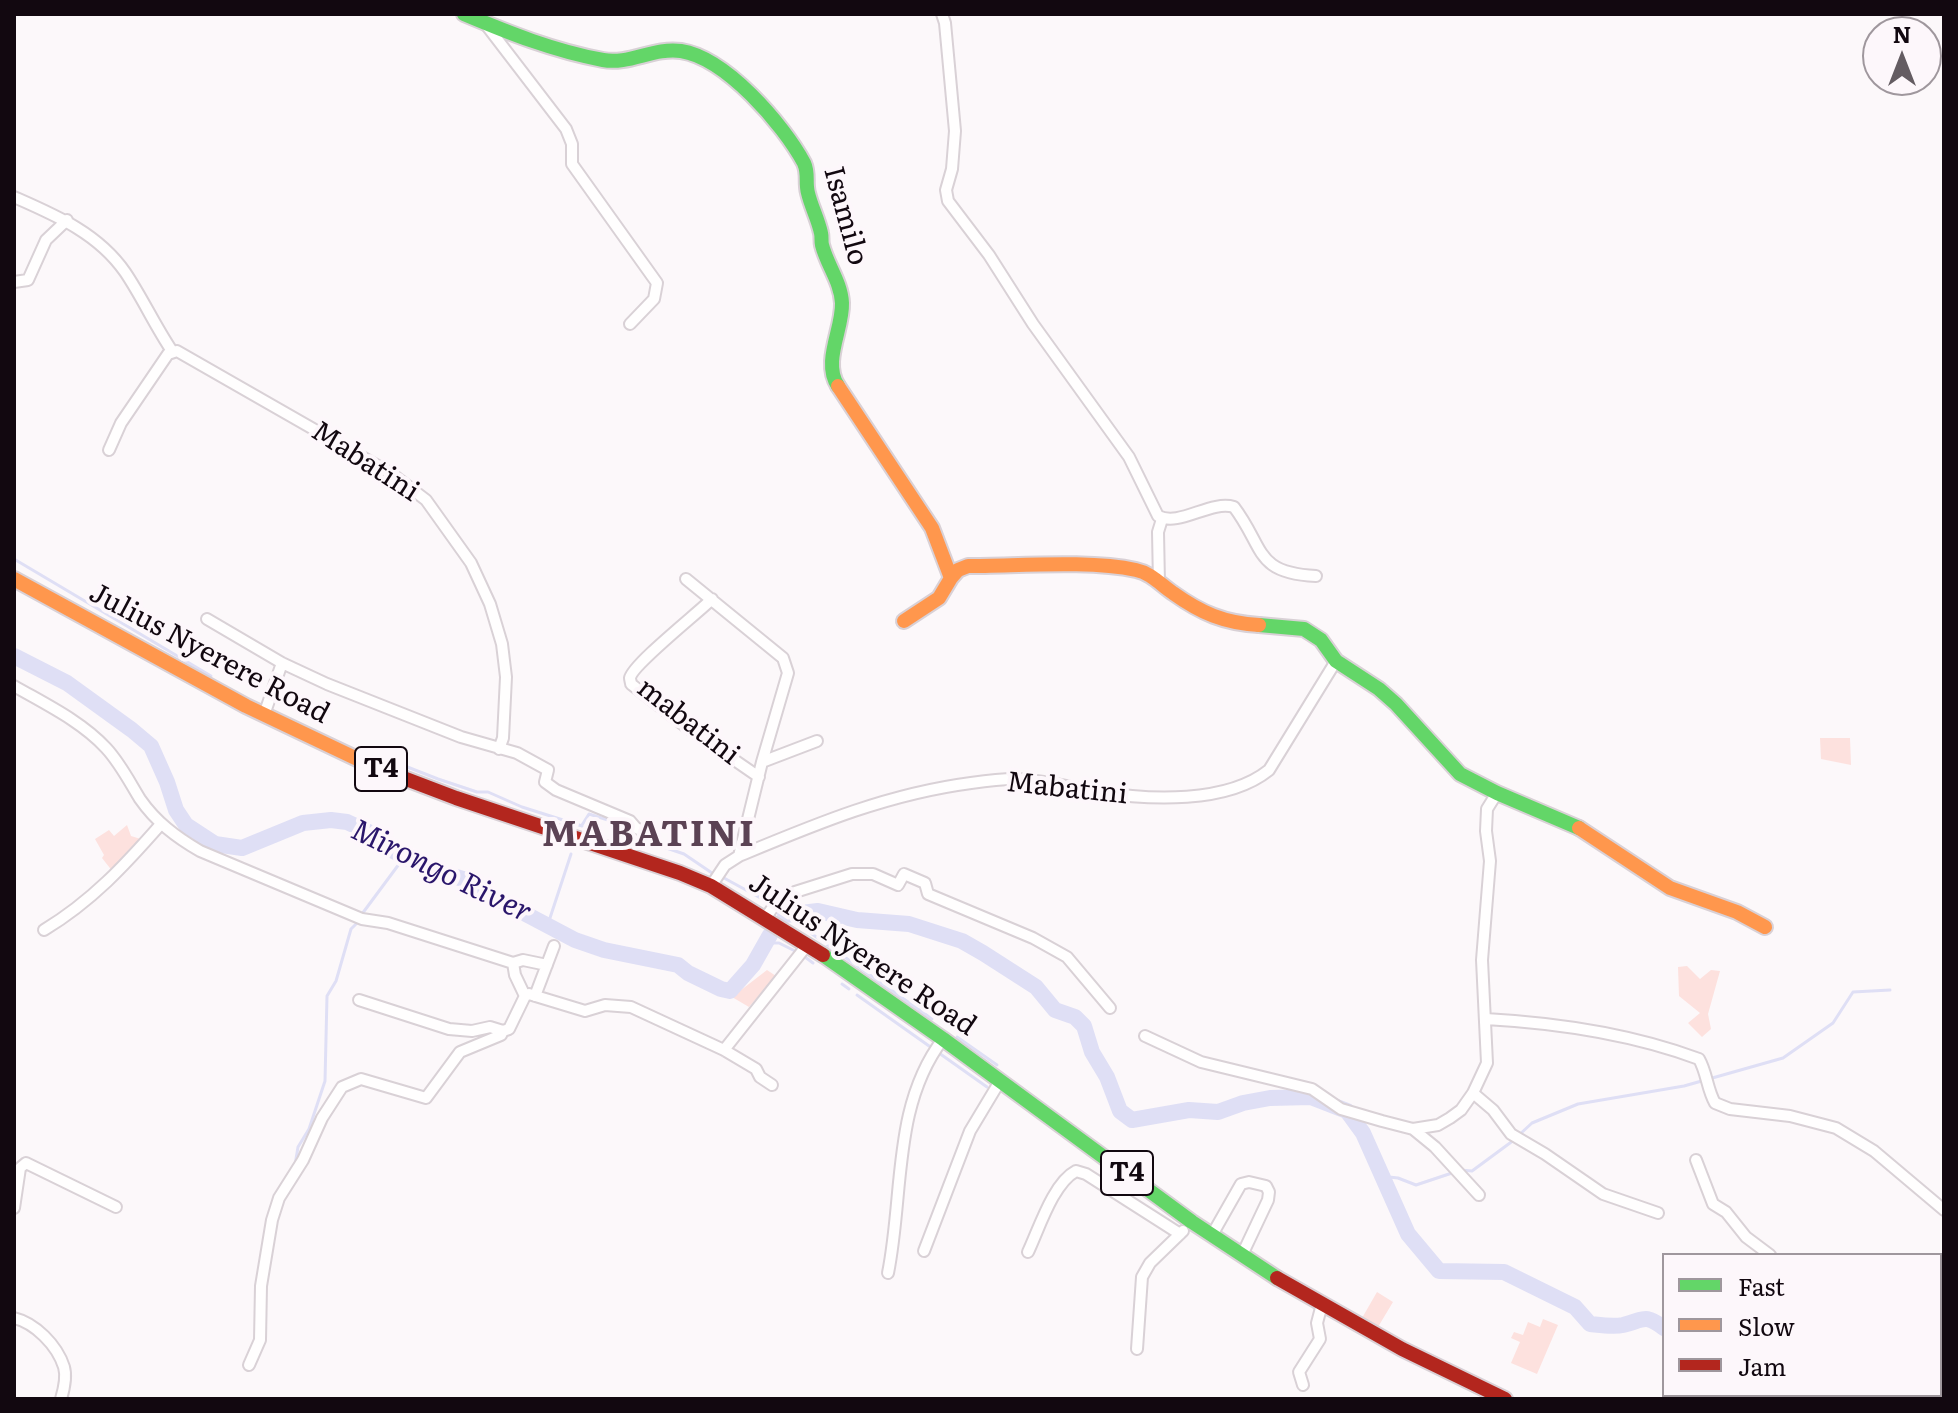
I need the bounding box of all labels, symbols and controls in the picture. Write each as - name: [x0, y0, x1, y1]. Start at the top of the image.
- north arrow: [1862, 16, 1942, 96]
- text: N: [1893, 17, 1911, 50]
- street label: Isamilo: [816, 163, 874, 269]
- street label: Mabatini: [305, 415, 425, 509]
- street label: Julius Nyerere Road: [83, 576, 335, 732]
- street label: mabatini: [630, 671, 746, 773]
- road number: T4: [355, 747, 407, 791]
- street label: Mabatini: [1005, 766, 1129, 812]
- water label: Mirongo River: [345, 813, 537, 931]
- district label: MABATINI: [542, 813, 756, 857]
- street label: Julius Nyerere Road: [742, 866, 982, 1044]
- road number: T4: [1101, 1151, 1153, 1195]
- legend: [1662, 1253, 1942, 1397]
- text: Fast: [1738, 1268, 1785, 1303]
- text: Slow: [1738, 1308, 1795, 1343]
- text: Jam: [1738, 1348, 1786, 1383]

